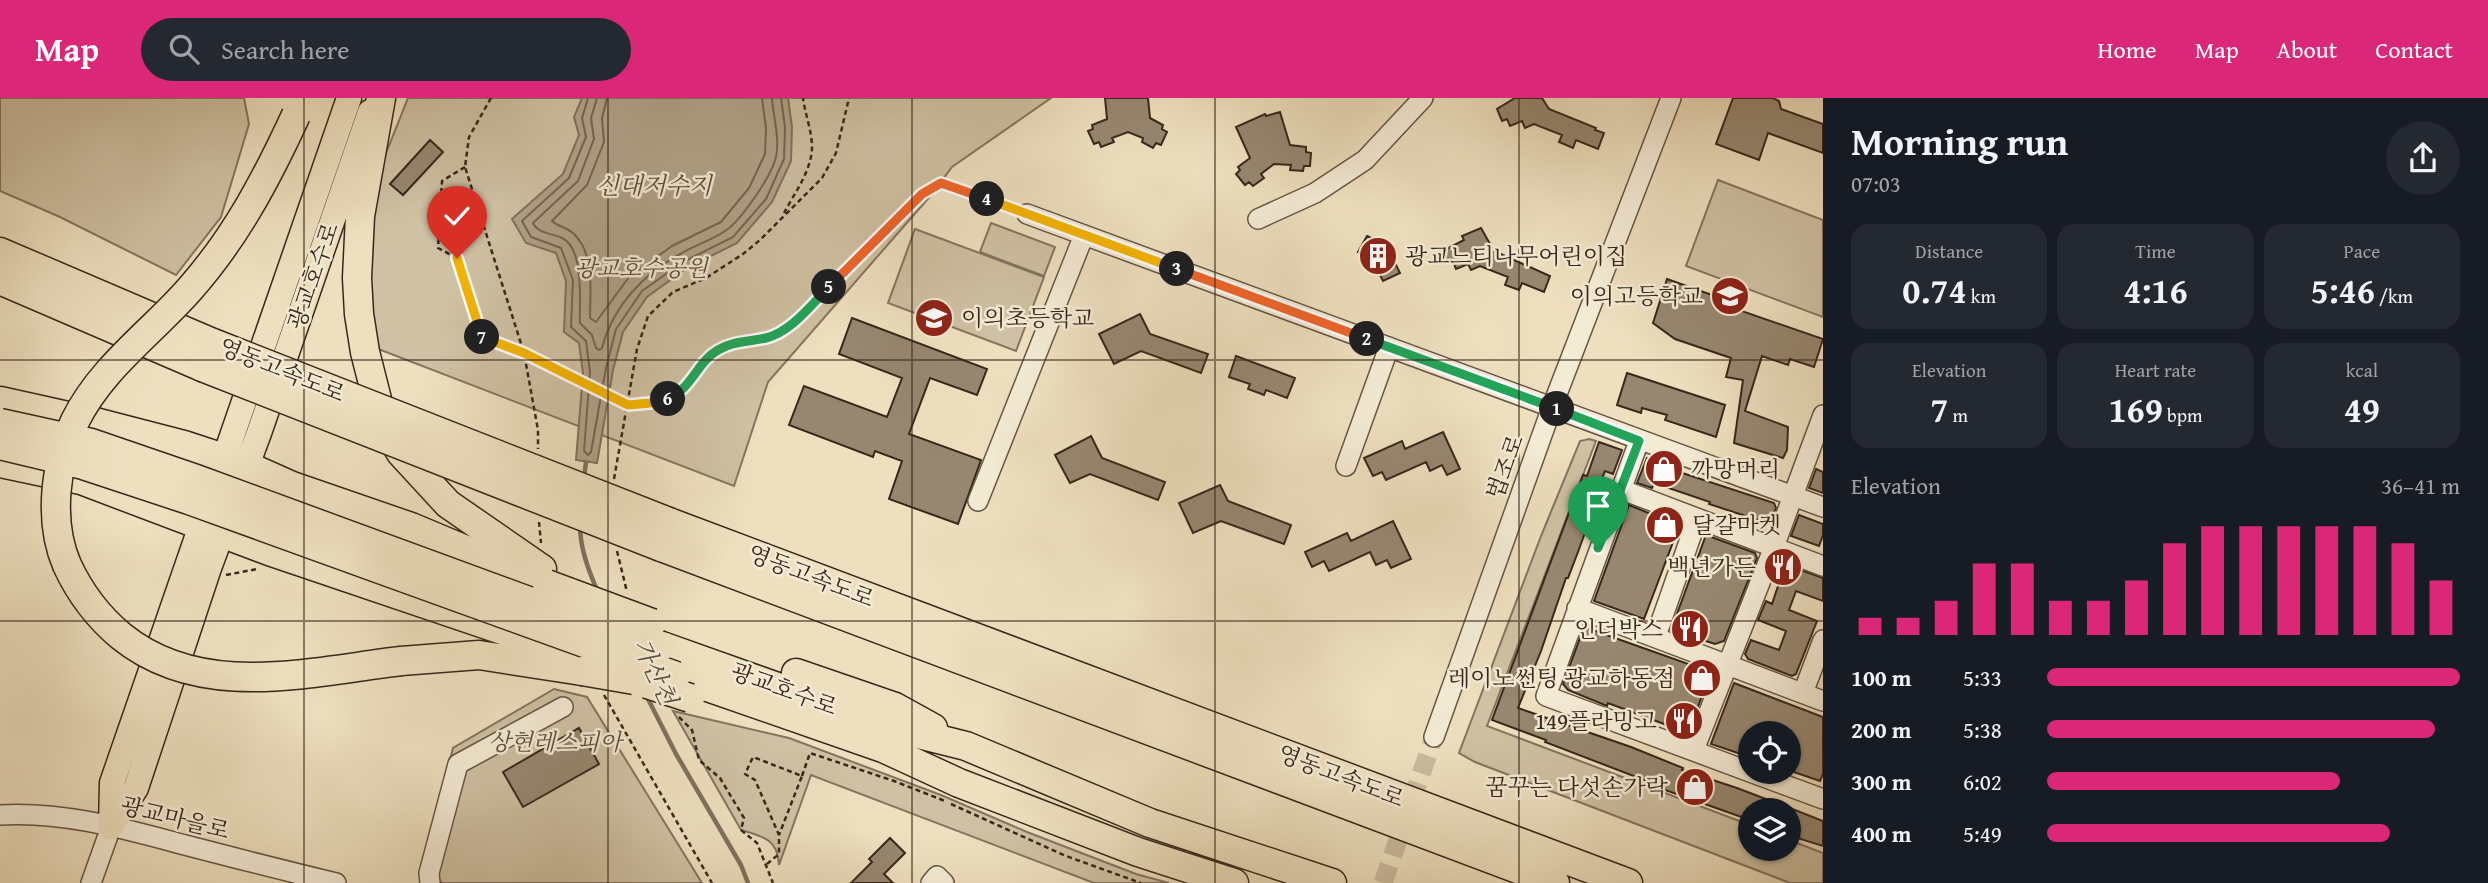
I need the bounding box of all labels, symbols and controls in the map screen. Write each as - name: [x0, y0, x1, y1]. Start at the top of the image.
- search box: [141, 18, 631, 81]
- text: Map: [35, 25, 99, 73]
- icon: search: [165, 30, 203, 68]
- text: Search here: [221, 30, 349, 69]
- text: Home: [2098, 32, 2157, 67]
- text: Map: [2195, 32, 2239, 67]
- text: About: [2277, 32, 2337, 67]
- text: Contact: [2375, 32, 2453, 67]
- text: Morning run: [1851, 113, 2068, 169]
- button: share: [2386, 121, 2460, 195]
- text: 07:03: [1851, 167, 1901, 200]
- water label: 신대저수지: [596, 168, 714, 203]
- pin: 4: [970, 182, 1004, 217]
- text: 4: [982, 184, 991, 212]
- pin: [427, 186, 487, 258]
- icon: check: [438, 197, 476, 235]
- street label: 광교호수로: [279, 218, 346, 334]
- building icon: 광교느티나무어린이집: [1357, 235, 1399, 277]
- text: Distance: [1915, 237, 1983, 265]
- text: Time: [2135, 237, 2176, 265]
- text: Pace: [2344, 237, 2380, 265]
- place label: 광교느티나무어린이집: [1405, 239, 1627, 272]
- park label: 광교호수공원: [574, 251, 709, 284]
- pin: 3: [1160, 252, 1194, 286]
- text: 3: [1172, 254, 1181, 282]
- text: 0.74: [1902, 265, 1967, 316]
- text: 4:16: [2123, 265, 2188, 316]
- text: 5:46: [2311, 265, 2375, 316]
- pin: 5: [812, 270, 846, 304]
- text: 5: [824, 272, 833, 300]
- school or university icon: 이의고등학교: [1709, 275, 1751, 317]
- place label: 이의고등학교: [1570, 279, 1703, 312]
- text: km: [1967, 282, 1996, 310]
- text: /km: [2375, 282, 2413, 310]
- school or university icon: 이의초등학교: [913, 297, 955, 339]
- place label: 이의초등학교: [961, 301, 1094, 334]
- pin: 7: [464, 320, 500, 354]
- text: 7: [477, 322, 486, 350]
- pin: 2: [1350, 322, 1384, 356]
- text: 2: [1362, 324, 1371, 352]
- street label: 영동고속도로: [214, 329, 350, 410]
- text: Elevation: [1912, 356, 1986, 384]
- text: Heart rate: [2115, 356, 2196, 384]
- text: kcal: [2346, 356, 2378, 384]
- pin: 6: [650, 382, 686, 416]
- text: 6: [663, 384, 672, 412]
- text: 7: [1930, 384, 1948, 435]
- text: 169: [2108, 384, 2163, 435]
- text: 49: [2344, 384, 2380, 435]
- pin: 1: [1540, 392, 1574, 426]
- text: 1: [1552, 394, 1561, 422]
- text: m: [1948, 401, 1968, 429]
- text: bpm: [2163, 401, 2203, 429]
- street label: 법조로: [1478, 430, 1531, 504]
- shop icon: 까망머리: [1643, 448, 1685, 490]
- place label: 까망머리: [1691, 452, 1780, 485]
- text: Elevation: [1851, 469, 1941, 502]
- text: 36–41 m: [2381, 469, 2460, 502]
- pin: [1568, 476, 1628, 548]
- icon: arrive: [1579, 487, 1617, 525]
- shop icon: 달걀마켓: [1644, 504, 1686, 546]
- place label: 달걀마켓: [1692, 508, 1781, 541]
- street label: 영동고속도로: [743, 536, 879, 615]
- restaurant icon: 백년가든: [1762, 546, 1804, 588]
- place label: 백년가든: [1667, 550, 1756, 583]
- restaurant icon: 인더박스: [1669, 608, 1711, 650]
- place label: 인더박스: [1574, 612, 1663, 645]
- water label: 가산천: [625, 633, 687, 712]
- street label: 광교호수로: [726, 654, 842, 723]
- shop icon: 레이노썬팅 광교하동점: [1681, 657, 1723, 699]
- place label: 레이노썬팅 광교하동점: [1448, 661, 1675, 694]
- text: 100 m: [1851, 661, 1912, 694]
- text: 5:33: [1963, 661, 2002, 694]
- restaurant icon: 149플라밍고: [1663, 700, 1705, 742]
- place label: 149플라밍고: [1535, 704, 1657, 737]
- text: 200 m: [1851, 713, 1912, 746]
- text: 5:38: [1963, 713, 2002, 746]
- map controls: [1738, 721, 1801, 861]
- button: locate: [1738, 721, 1801, 784]
- park label: 상현레스피아: [488, 725, 624, 758]
- street label: 영동고속도로: [1273, 736, 1409, 815]
- text: 300 m: [1851, 765, 1912, 798]
- text: 6:02: [1963, 765, 2002, 798]
- shop icon: 꿈꾸는 다섯손가락: [1674, 766, 1716, 808]
- place label: 꿈꾸는 다섯손가락: [1485, 770, 1669, 803]
- street label: 광교마을로: [117, 788, 233, 847]
- button: layers: [1738, 798, 1801, 861]
- text: 400 m: [1851, 817, 1912, 850]
- text: 5:49: [1963, 817, 2002, 850]

